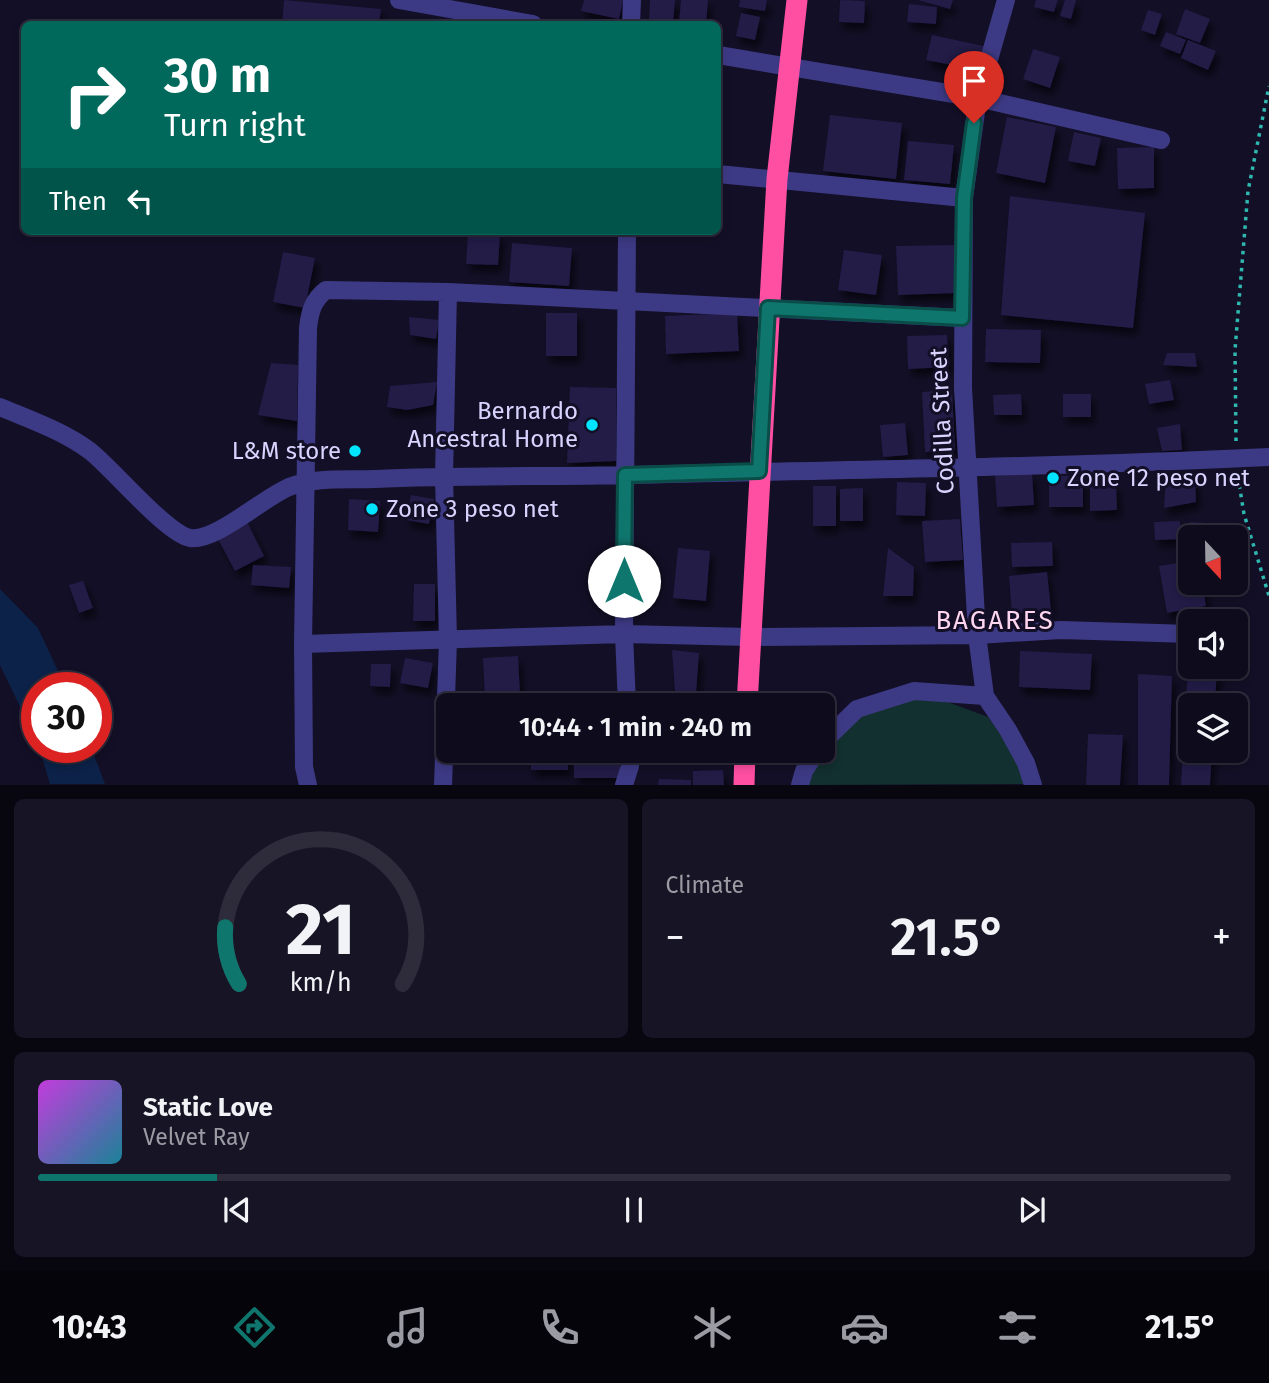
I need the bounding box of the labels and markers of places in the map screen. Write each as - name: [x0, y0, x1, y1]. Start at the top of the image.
- pin: [944, 51, 1004, 123]
- place label: Bernardo Ancestral Home: [408, 397, 578, 453]
- marker: Bernardo Ancestral Home: [584, 417, 600, 433]
- place label: L&M store: [232, 437, 341, 465]
- marker: L&M store: [347, 443, 363, 459]
- place label: Zone 12 peso net: [1067, 464, 1250, 492]
- marker: Zone 12 peso net: [1045, 470, 1061, 486]
- place label: Zone 3 peso net: [386, 495, 559, 523]
- marker: Zone 3 peso net: [364, 501, 380, 517]

